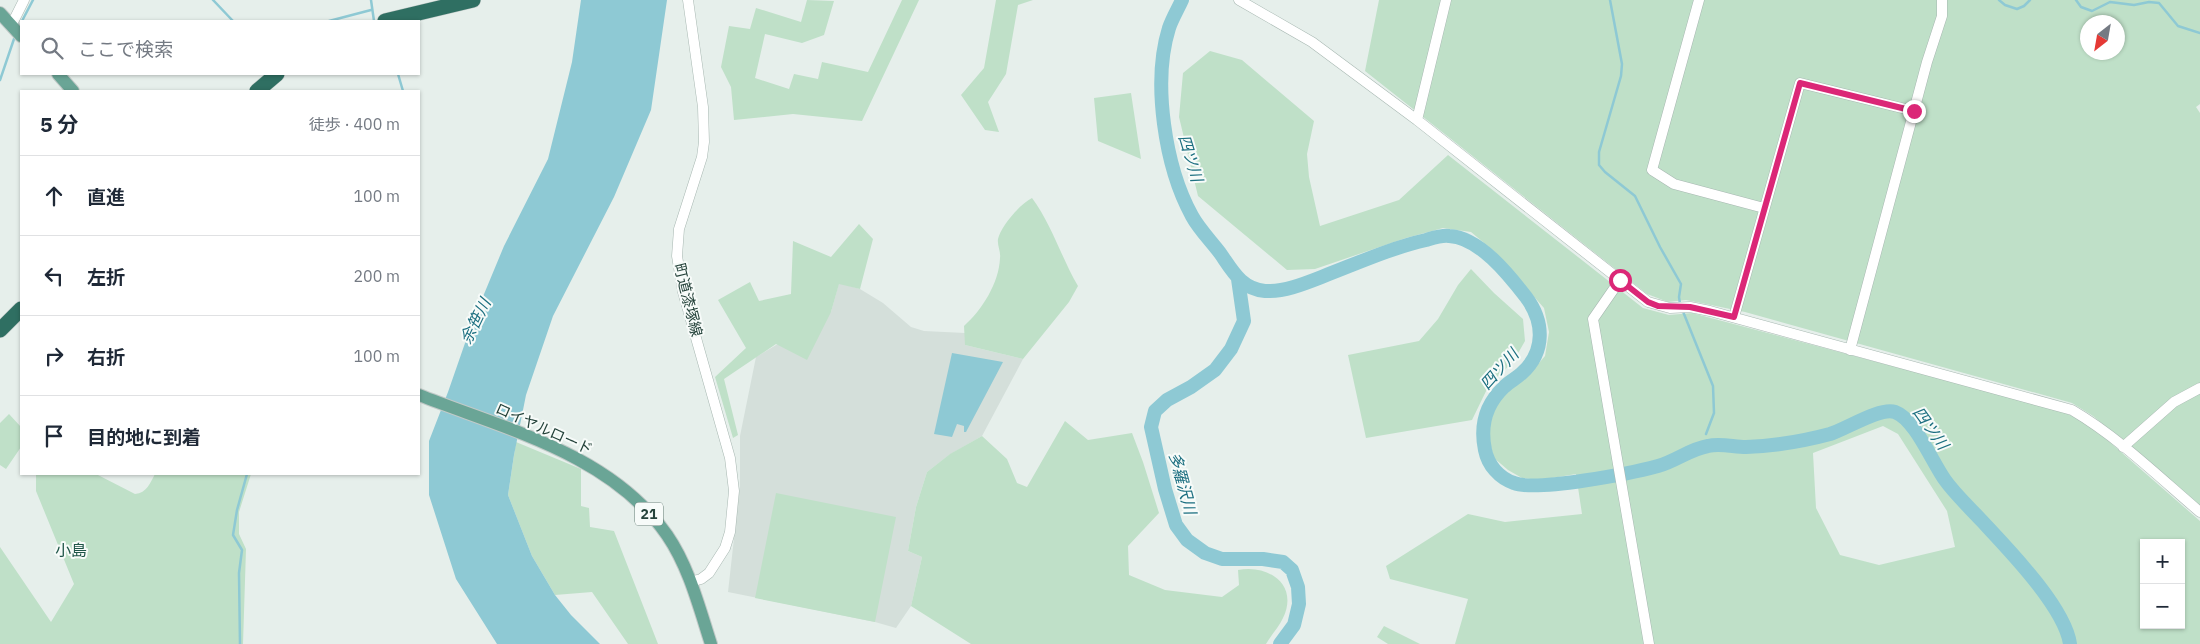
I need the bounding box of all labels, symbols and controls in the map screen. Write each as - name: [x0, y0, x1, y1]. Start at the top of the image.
- north arrow: [2080, 15, 2125, 60]
- search box: [20, 20, 420, 75]
- icon: search: [38, 34, 66, 62]
- text: ここで検索: [78, 37, 173, 61]
- route end: [1903, 100, 1926, 123]
- text: 5 分: [40, 110, 79, 138]
- text: 徒歩 · 400 m: [309, 114, 400, 134]
- water label: 四ツ川: [1174, 132, 1208, 186]
- icon: ahead: [40, 182, 68, 210]
- text: 直進: [87, 185, 125, 209]
- text: 100 m: [353, 186, 400, 206]
- street label: 町道漆塚線: [670, 261, 707, 339]
- icon: left: [40, 262, 68, 290]
- text: 左折: [87, 265, 125, 289]
- text: 200 m: [353, 266, 400, 286]
- route start: [1609, 269, 1632, 292]
- water label: 余笹川: [455, 293, 495, 347]
- icon: right: [40, 342, 68, 370]
- water label: 四ツ川: [1476, 343, 1524, 394]
- text: 右折: [87, 345, 125, 369]
- text: 100 m: [353, 346, 400, 366]
- street label: ロイヤルロード: [493, 399, 596, 458]
- water label: 四ツ川: [1909, 403, 1954, 455]
- icon: arrive: [40, 422, 68, 450]
- text: 目的地に到着: [87, 425, 201, 449]
- water label: 多羅沢川: [1165, 449, 1201, 518]
- road number: 21: [635, 502, 663, 526]
- map controls: [2140, 539, 2185, 629]
- button: +: [2140, 539, 2185, 584]
- district label: 小島: [55, 540, 87, 560]
- button: −: [2140, 584, 2185, 629]

